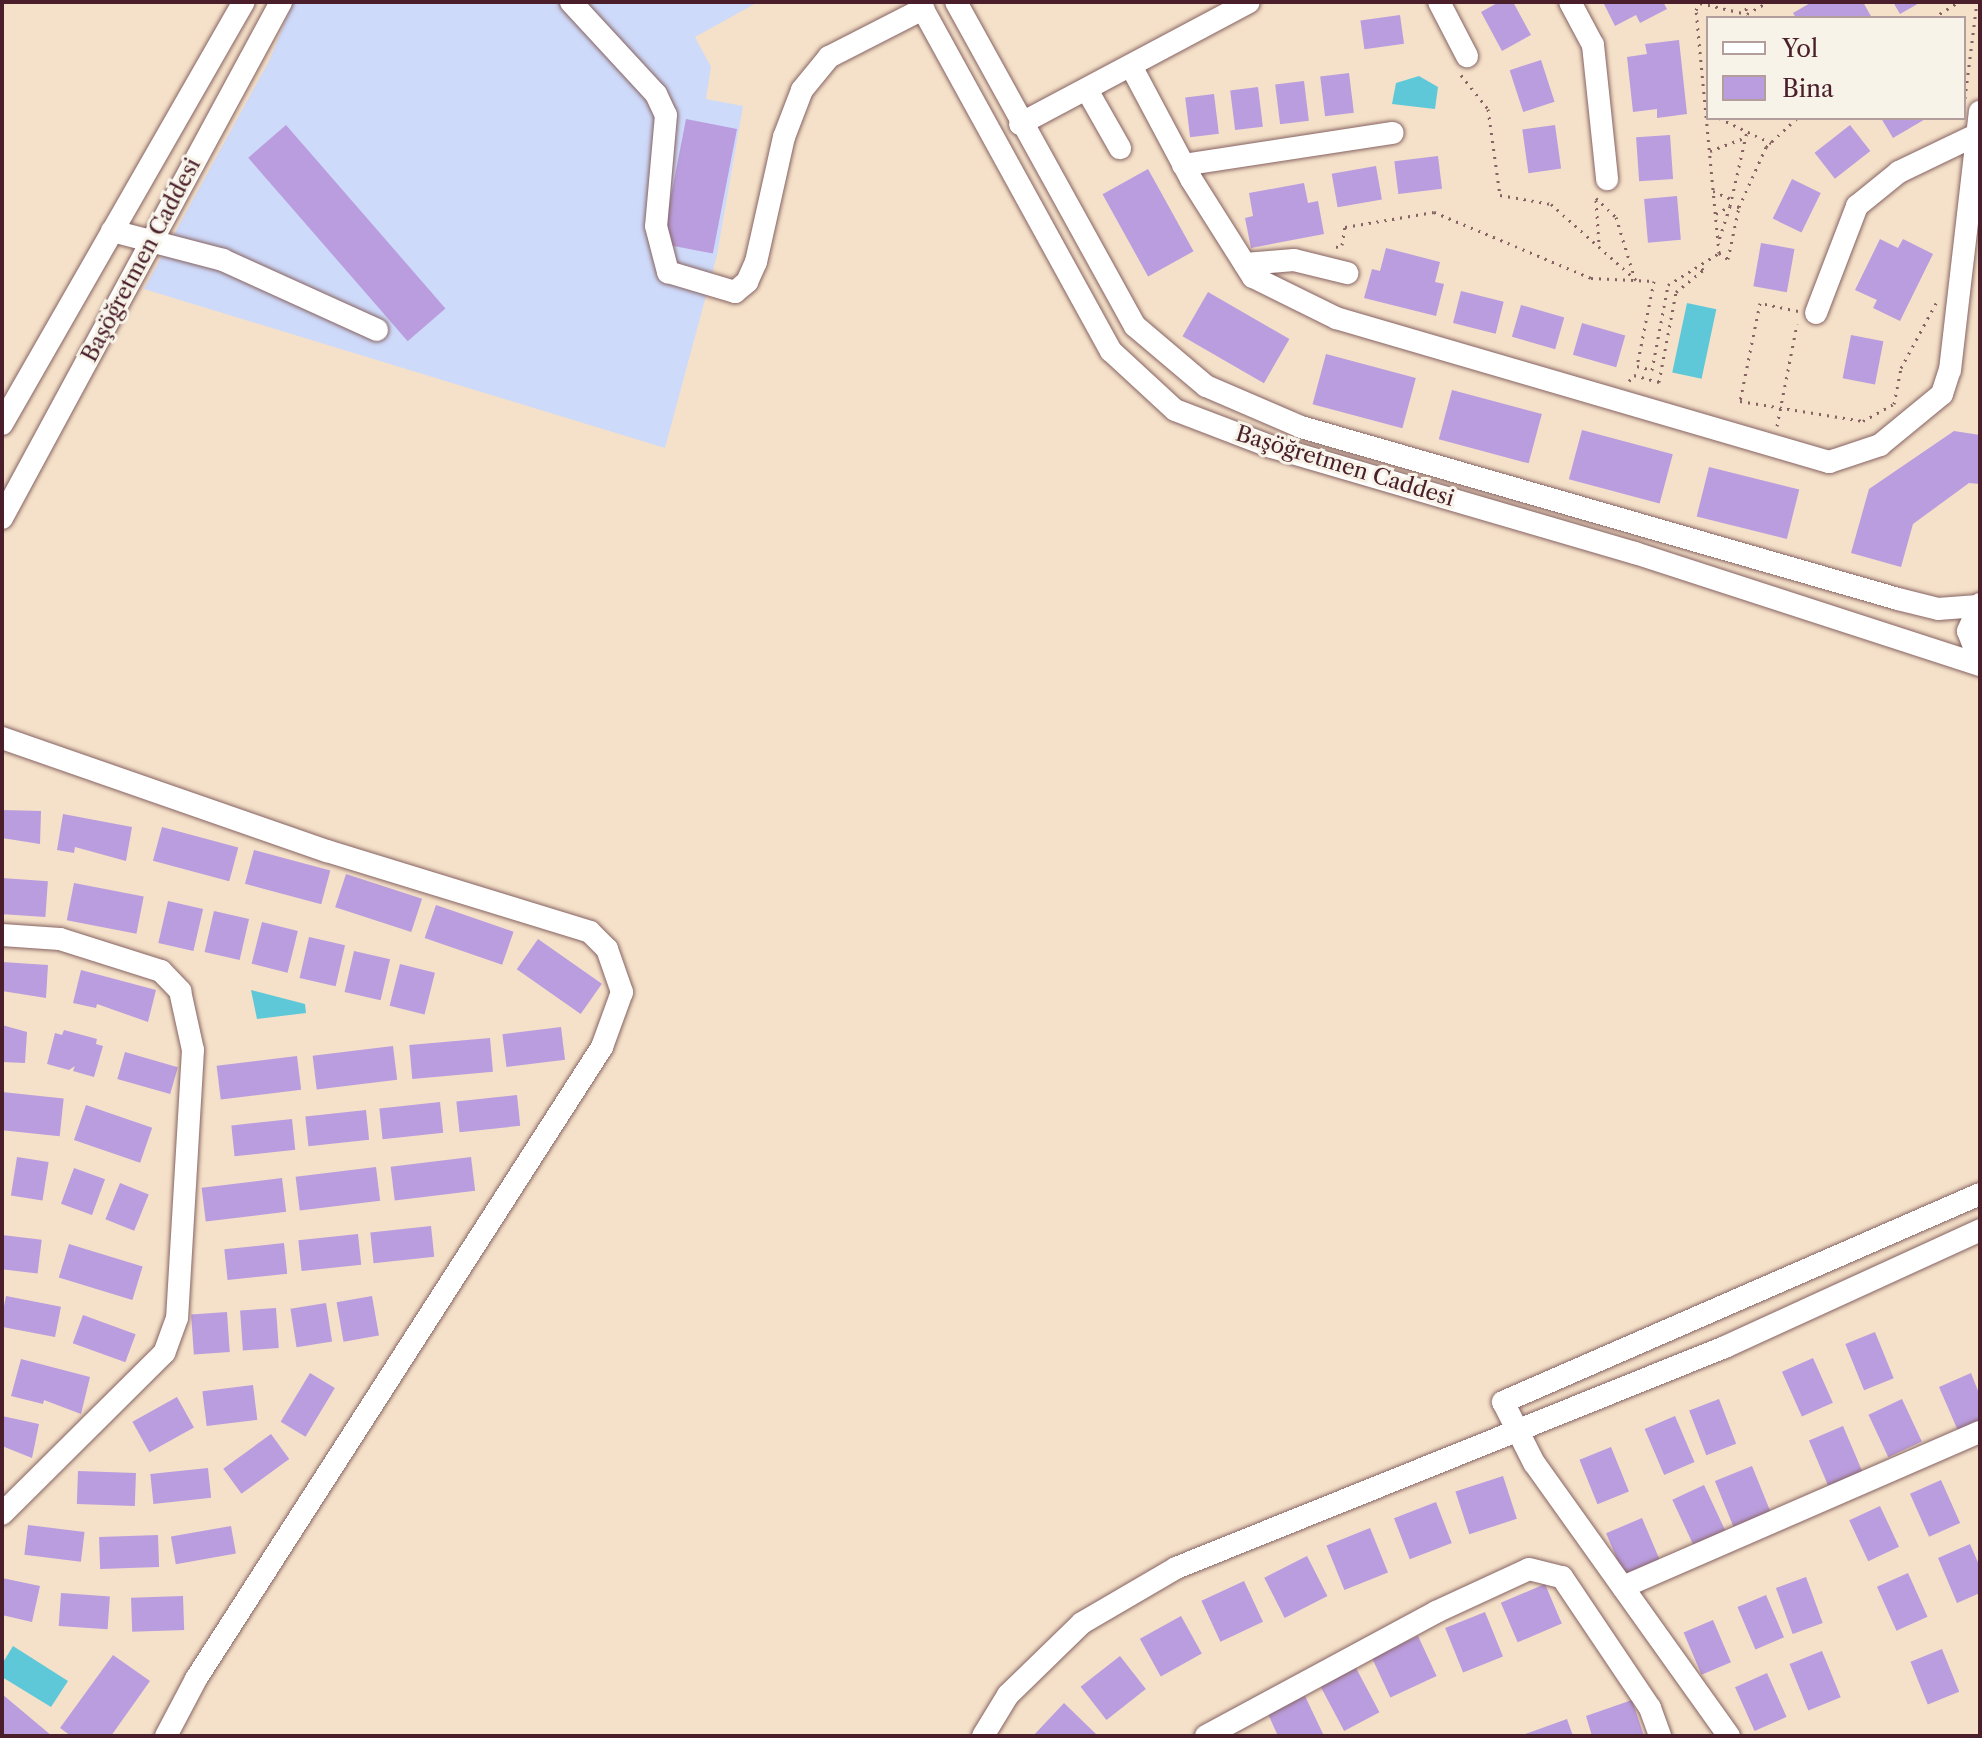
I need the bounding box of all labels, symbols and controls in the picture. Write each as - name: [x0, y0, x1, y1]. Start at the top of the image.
- legend: [1706, 16, 1966, 120]
- text: Yol: [1782, 34, 1818, 63]
- text: Bina: [1782, 74, 1834, 103]
- street label: Başöğretmen Caddesi: [76, 154, 206, 366]
- street label: Başöğretmen Caddesi: [1233, 420, 1457, 512]

